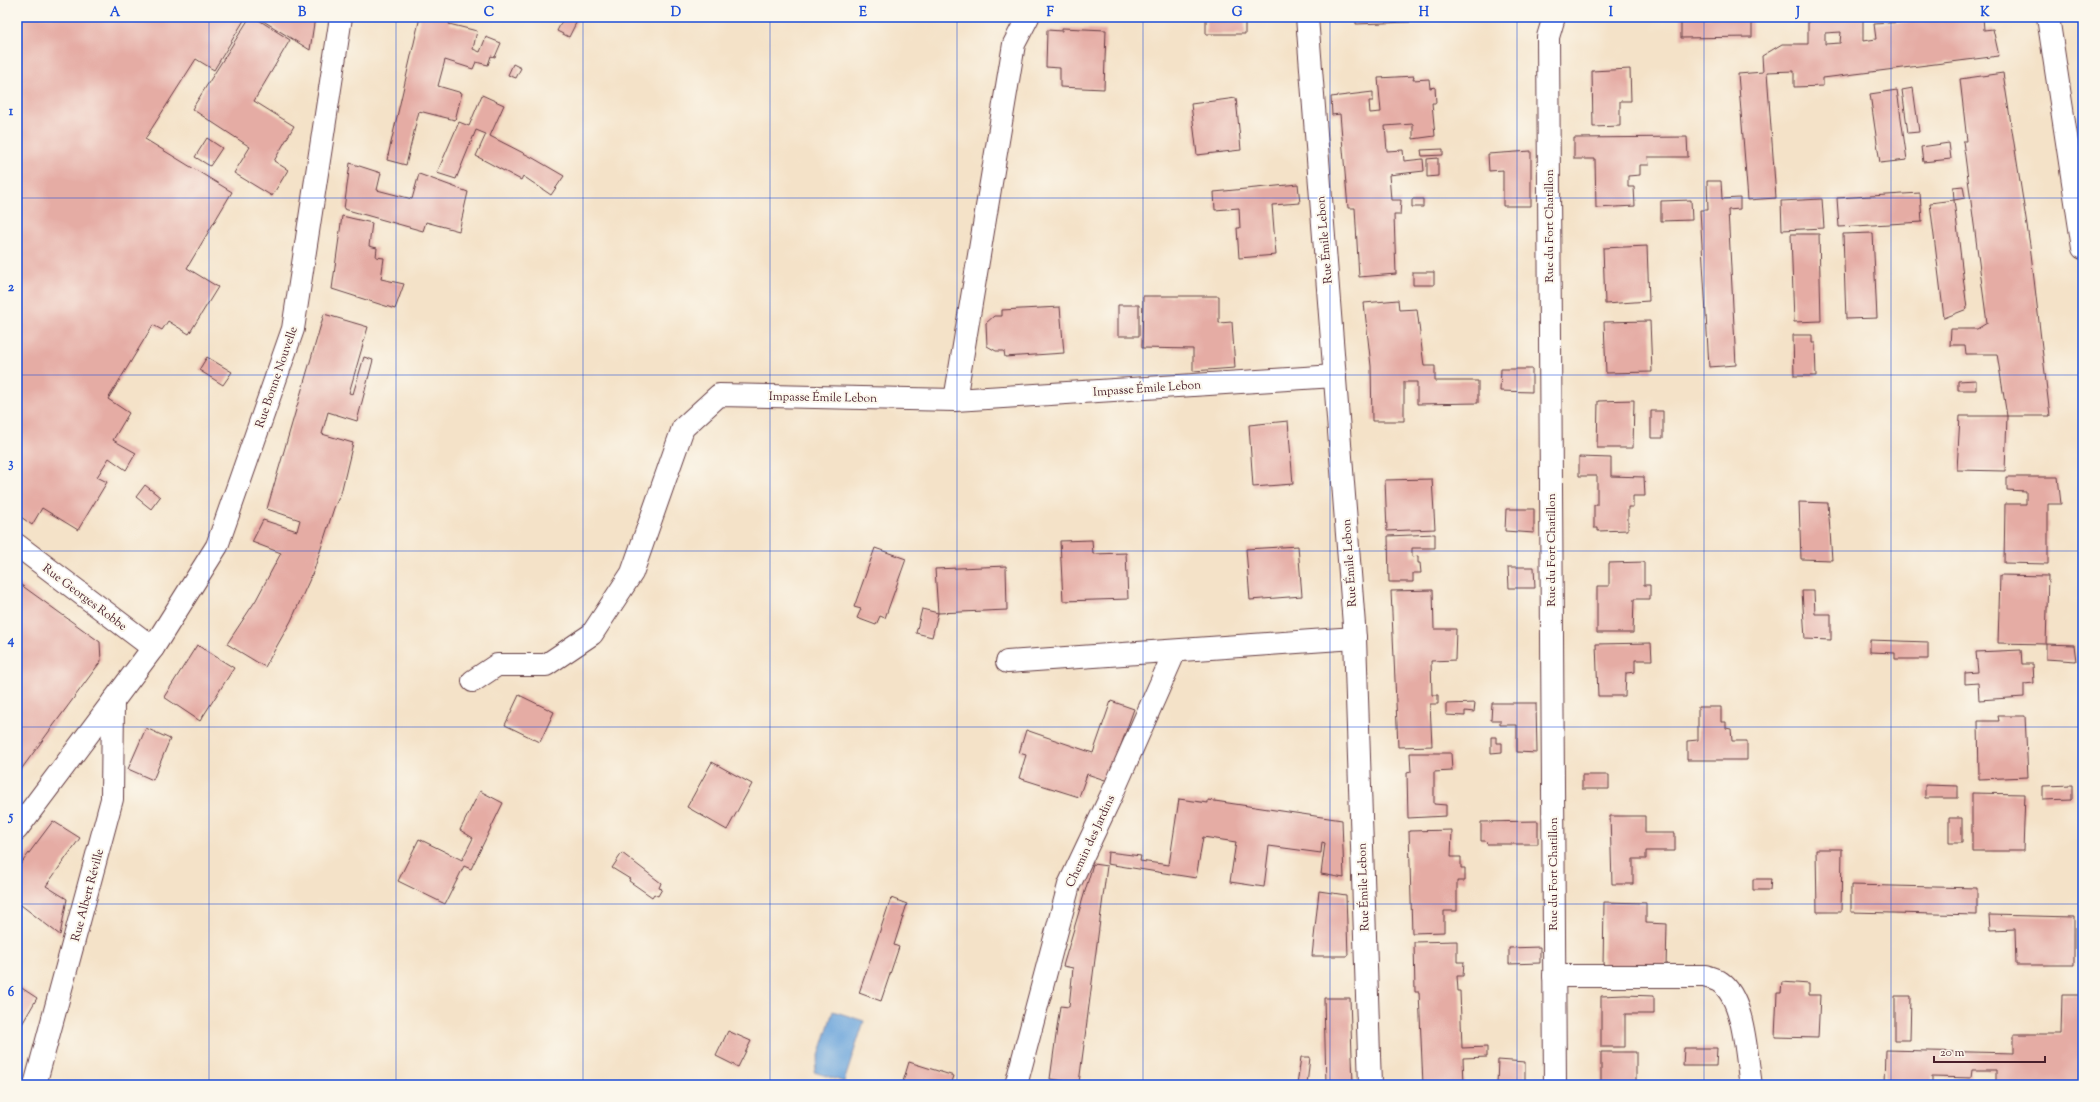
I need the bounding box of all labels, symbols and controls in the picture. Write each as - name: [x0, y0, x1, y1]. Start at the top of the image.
- text: A: [110, 4, 121, 22]
- text: B: [298, 4, 307, 22]
- text: C: [484, 4, 494, 22]
- text: D: [671, 4, 681, 22]
- text: E: [859, 4, 867, 22]
- text: F: [1046, 4, 1054, 22]
- text: G: [1232, 4, 1243, 22]
- text: H: [1419, 4, 1430, 22]
- text: I: [1609, 4, 1614, 22]
- text: J: [1795, 4, 1800, 22]
- text: K: [1980, 4, 1990, 22]
- text: 1: [9, 103, 14, 121]
- street label: Rue du Fort Chatillon: [1541, 169, 1559, 283]
- street label: Rue Émile Lebon: [1312, 195, 1338, 285]
- text: 2: [8, 279, 15, 297]
- street label: Rue Bonne Nouvelle: [251, 324, 303, 430]
- street label: Impasse Émile Lebon: [1092, 376, 1202, 402]
- street label: Impasse Émile Lebon: [769, 388, 877, 408]
- text: 3: [8, 455, 14, 473]
- street label: Rue du Fort Chatillon: [1543, 493, 1561, 607]
- street label: Rue Émile Lebon: [1338, 518, 1362, 608]
- street label: Rue Georges Robbe: [38, 560, 131, 636]
- text: 4: [7, 632, 15, 650]
- street label: Chemin des Jardins: [1062, 792, 1120, 891]
- text: 5: [8, 808, 14, 826]
- street label: Rue du Fort Chatillon: [1545, 817, 1563, 931]
- street label: Rue Émile Lebon: [1353, 843, 1375, 931]
- street label: Rue Albert Réville: [67, 846, 109, 944]
- text: 6: [8, 984, 15, 1002]
- scale bar: [1934, 1038, 2045, 1064]
- text: 20 m: [1940, 1044, 1965, 1062]

